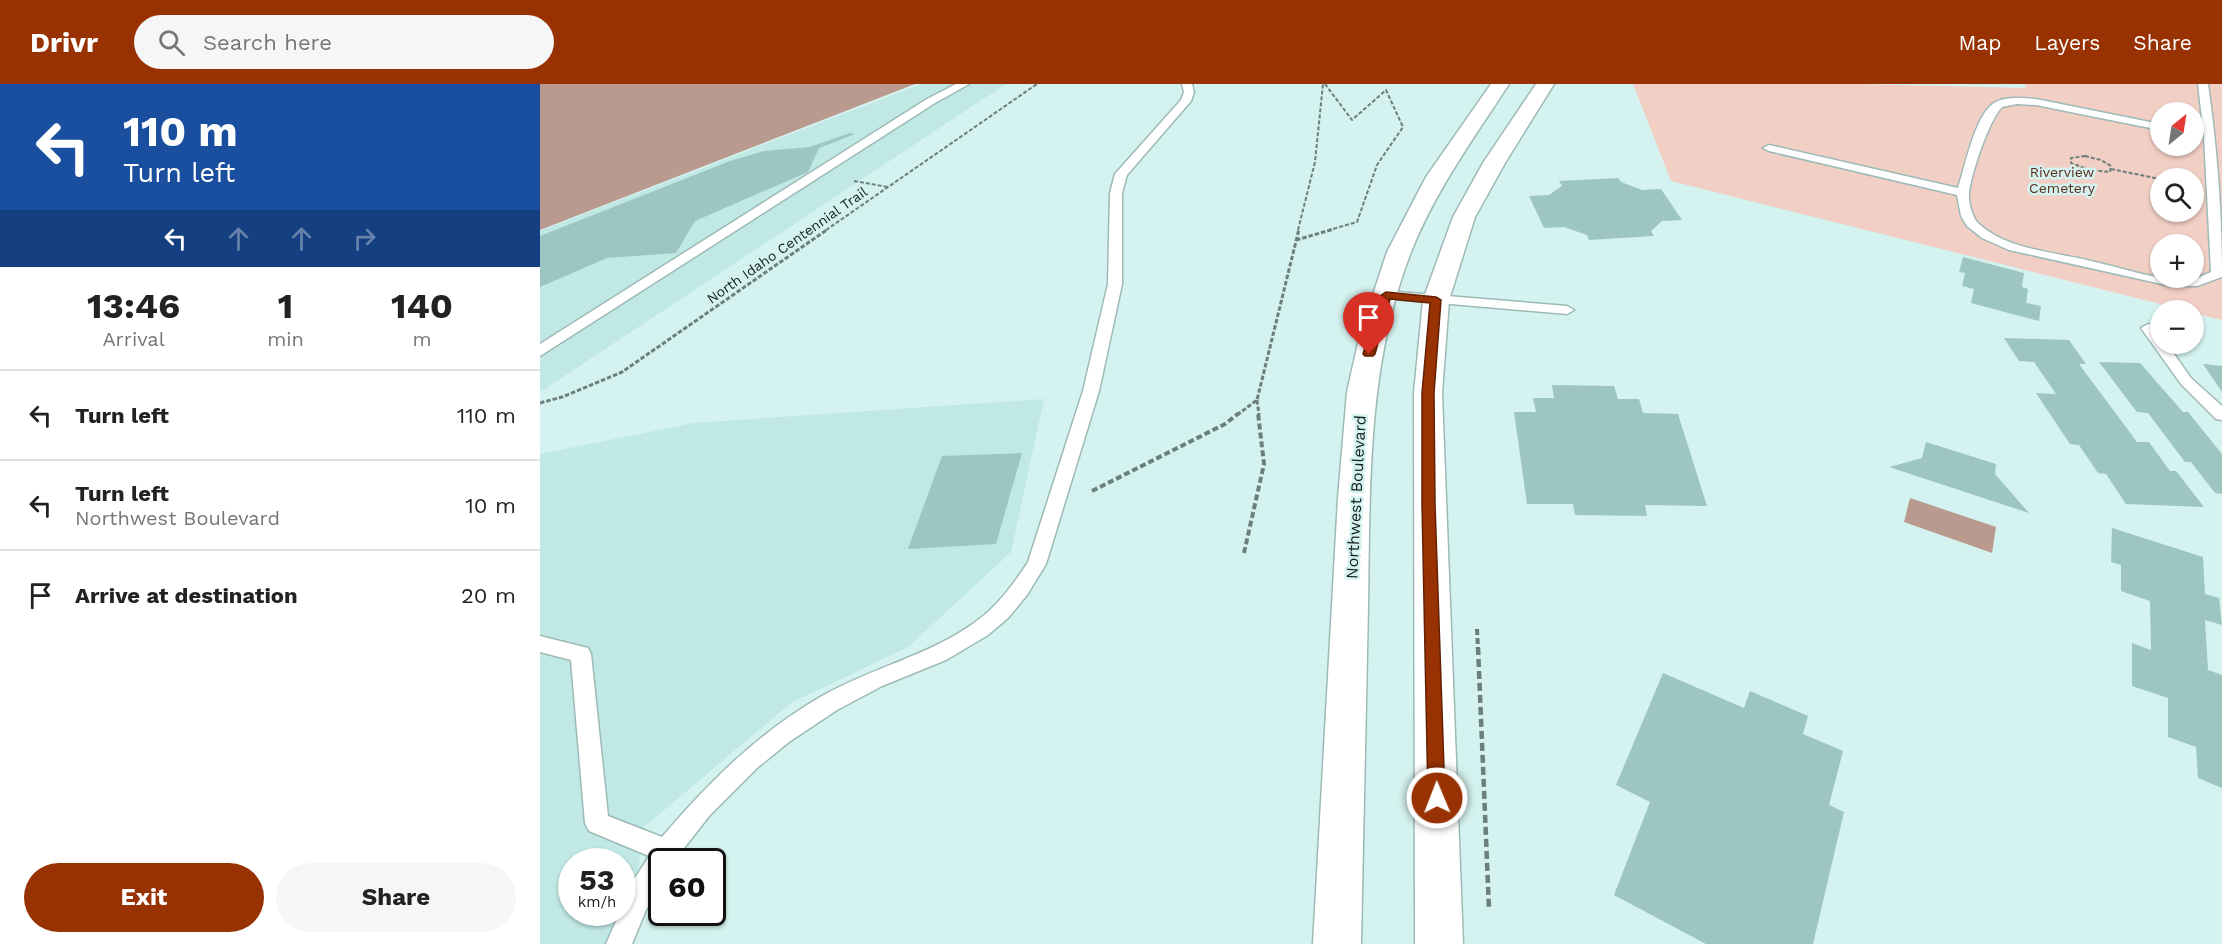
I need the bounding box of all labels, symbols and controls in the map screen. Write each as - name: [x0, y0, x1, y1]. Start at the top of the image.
- search box: [134, 15, 554, 69]
- text: Drivr: [30, 26, 98, 59]
- icon: search: [155, 26, 188, 59]
- text: Search here: [203, 30, 332, 55]
- text: Map: [1958, 30, 2001, 55]
- text: Layers: [2034, 30, 2100, 55]
- text: Share: [2133, 30, 2192, 55]
- north arrow: [2150, 102, 2204, 156]
- map controls: [2150, 102, 2204, 354]
- text: 110 m: [123, 107, 238, 156]
- icon: left: [24, 108, 102, 186]
- text: Turn left: [123, 157, 235, 189]
- park label: Riverview Cemetery: [2029, 164, 2096, 196]
- button: search: [2150, 168, 2204, 222]
- street label: North Idaho Centennial Trail: [704, 183, 871, 307]
- icon: left: [159, 222, 192, 255]
- icon: ahead: [222, 222, 255, 255]
- icon: ahead: [285, 222, 318, 255]
- icon: right: [348, 222, 381, 255]
- button: +: [2150, 234, 2204, 288]
- text: 13:46: [87, 285, 180, 327]
- text: 1: [278, 285, 293, 327]
- text: 140: [391, 285, 453, 327]
- pin: [1343, 292, 1394, 354]
- button: −: [2150, 300, 2204, 354]
- icon: arrive: [1352, 301, 1385, 334]
- text: Arrival: [102, 327, 165, 351]
- text: min: [267, 327, 304, 351]
- text: m: [412, 327, 432, 351]
- icon: left: [24, 399, 57, 432]
- text: Turn left: [75, 403, 169, 428]
- text: 110 m: [457, 403, 516, 428]
- street label: Northwest Boulevard: [1342, 415, 1370, 579]
- text: Turn left: [75, 481, 169, 506]
- icon: left: [24, 489, 57, 522]
- text: 10 m: [465, 493, 516, 518]
- text: Northwest Boulevard: [75, 506, 280, 530]
- icon: arrive: [24, 579, 57, 612]
- text: Arrive at destination: [75, 583, 298, 608]
- text: 20 m: [461, 583, 516, 608]
- position arrow: [1405, 766, 1469, 830]
- speed limit sign: 60: [648, 848, 726, 926]
- text: 53: [579, 862, 615, 897]
- button: Exit: [24, 863, 264, 932]
- button: Share: [276, 863, 516, 932]
- text: km/h: [578, 893, 616, 911]

